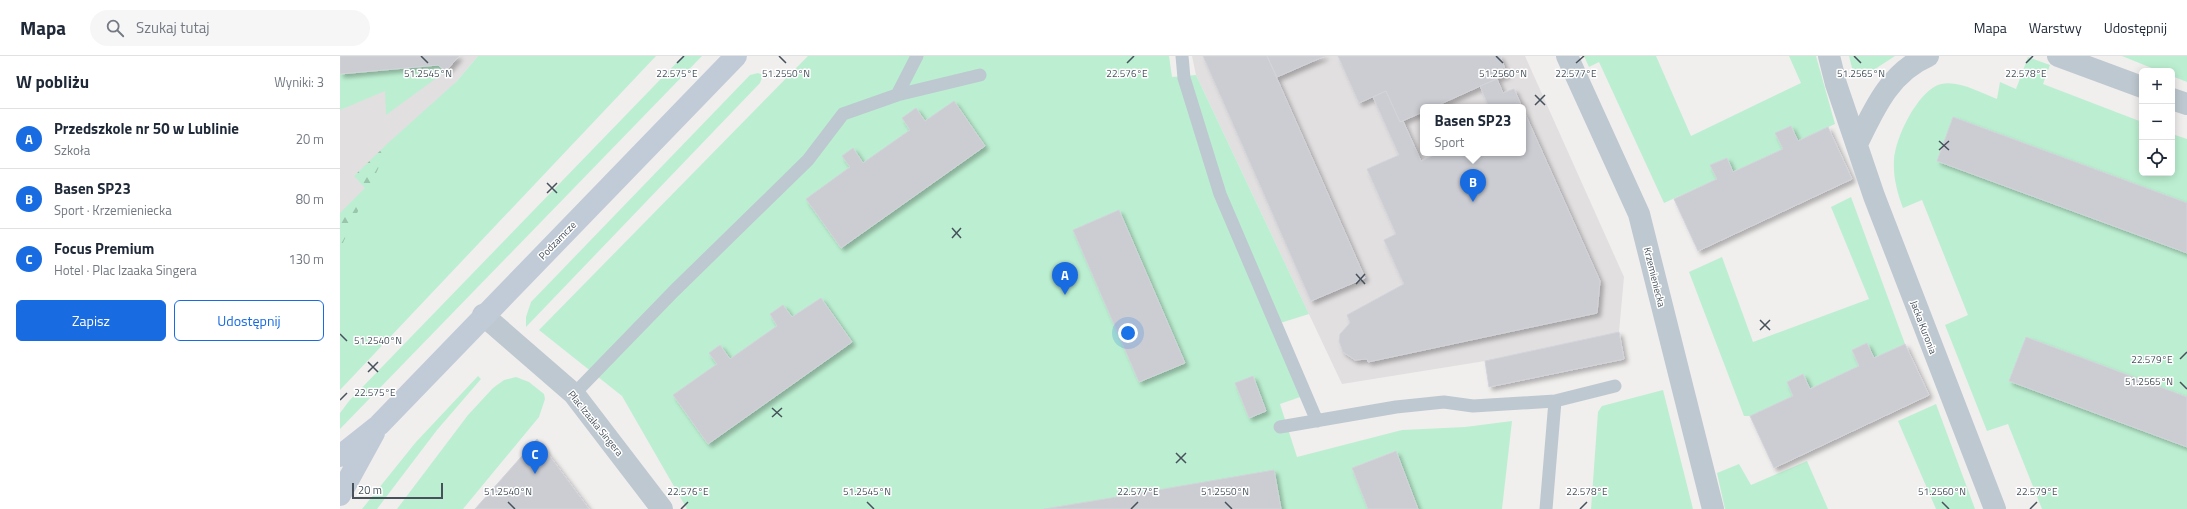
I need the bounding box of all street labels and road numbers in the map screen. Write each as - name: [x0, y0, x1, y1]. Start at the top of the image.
- street label: Podzamcze: [535, 218, 580, 263]
- street label: Krzemieniecka: [1640, 246, 1669, 309]
- street label: Jacka Kuronia: [1906, 298, 1941, 356]
- street label: Plac Izaaka Singera: [564, 387, 627, 459]

